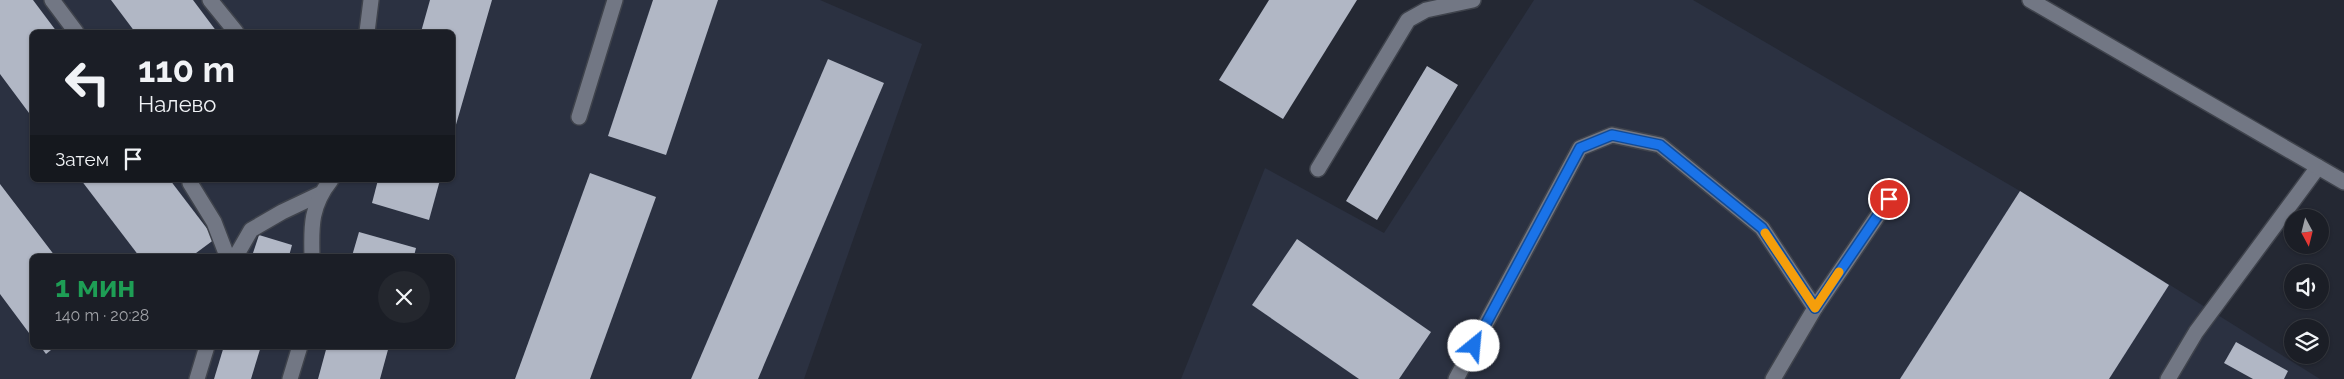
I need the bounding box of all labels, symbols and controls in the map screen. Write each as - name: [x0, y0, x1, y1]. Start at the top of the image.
- text: 110 m: [138, 49, 235, 90]
- icon: left: [55, 50, 120, 115]
- text: Налево: [138, 91, 216, 117]
- icon: arrive: [119, 145, 147, 173]
- text: Затем: [55, 148, 109, 170]
- pin: [1868, 178, 1910, 220]
- icon: arrive: [1875, 185, 1903, 213]
- north arrow: [2284, 209, 2329, 254]
- map controls: [2284, 209, 2329, 364]
- button: sound: [2284, 264, 2329, 309]
- text: 1 мин: [55, 269, 135, 304]
- button: close: [378, 271, 430, 323]
- text: 140 m · 20:28: [55, 306, 149, 325]
- position arrow: [1447, 319, 1499, 371]
- button: layers: [2284, 319, 2329, 364]

